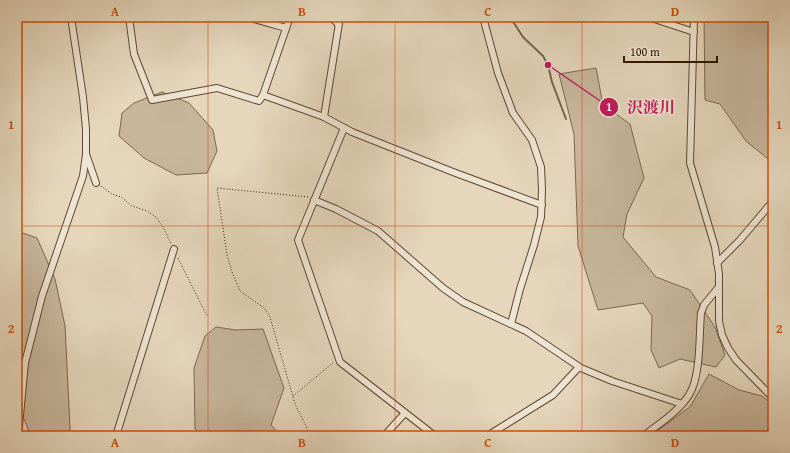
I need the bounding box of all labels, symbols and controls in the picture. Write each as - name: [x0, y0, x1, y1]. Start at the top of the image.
- text: A: [111, 2, 120, 21]
- text: B: [298, 2, 306, 21]
- text: C: [484, 2, 492, 21]
- text: D: [671, 2, 679, 21]
- scale bar: [624, 38, 717, 64]
- text: 100 m: [630, 43, 660, 60]
- callout: 沢渡川: [599, 93, 683, 121]
- text: 沢渡川: [627, 95, 675, 119]
- text: 1: [606, 98, 612, 115]
- text: 1: [8, 115, 14, 134]
- text: 1: [776, 115, 782, 134]
- text: 2: [8, 319, 15, 338]
- text: 2: [776, 319, 783, 338]
- text: A: [111, 433, 120, 452]
- text: B: [298, 433, 306, 452]
- text: C: [484, 433, 492, 452]
- text: D: [671, 433, 679, 452]

